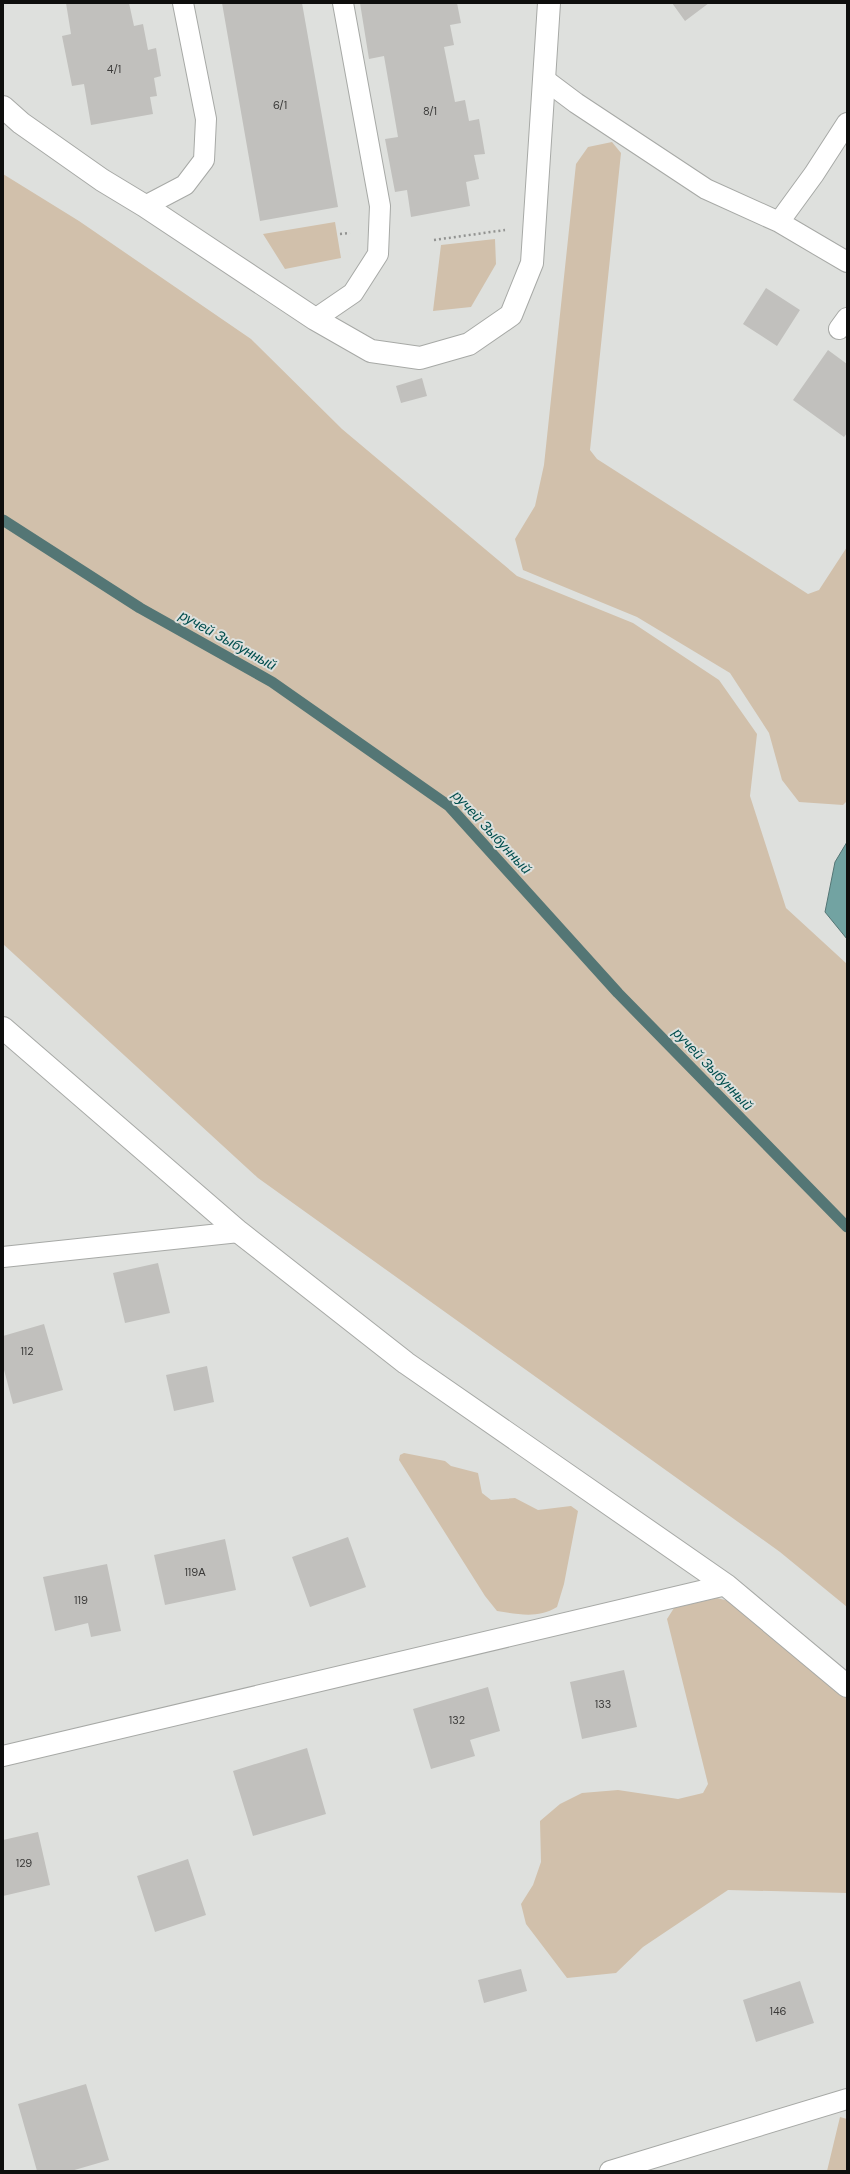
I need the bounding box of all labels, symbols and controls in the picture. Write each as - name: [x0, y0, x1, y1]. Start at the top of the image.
- house number: 4/1: [107, 62, 121, 76]
- house number: 6/1: [273, 98, 287, 112]
- house number: 8/1: [423, 104, 437, 118]
- water label: ручей Зыбунный: [176, 605, 280, 674]
- water label: ручей Зыбунный: [448, 786, 536, 878]
- water label: ручей Зыбунный: [668, 1023, 757, 1114]
- house number: 112: [20, 1344, 34, 1358]
- house number: 119А: [184, 1565, 206, 1579]
- house number: 119: [74, 1593, 88, 1607]
- house number: 133: [595, 1697, 611, 1711]
- house number: 132: [449, 1713, 465, 1727]
- house number: 129: [16, 1856, 32, 1870]
- house number: 146: [769, 2004, 787, 2018]

